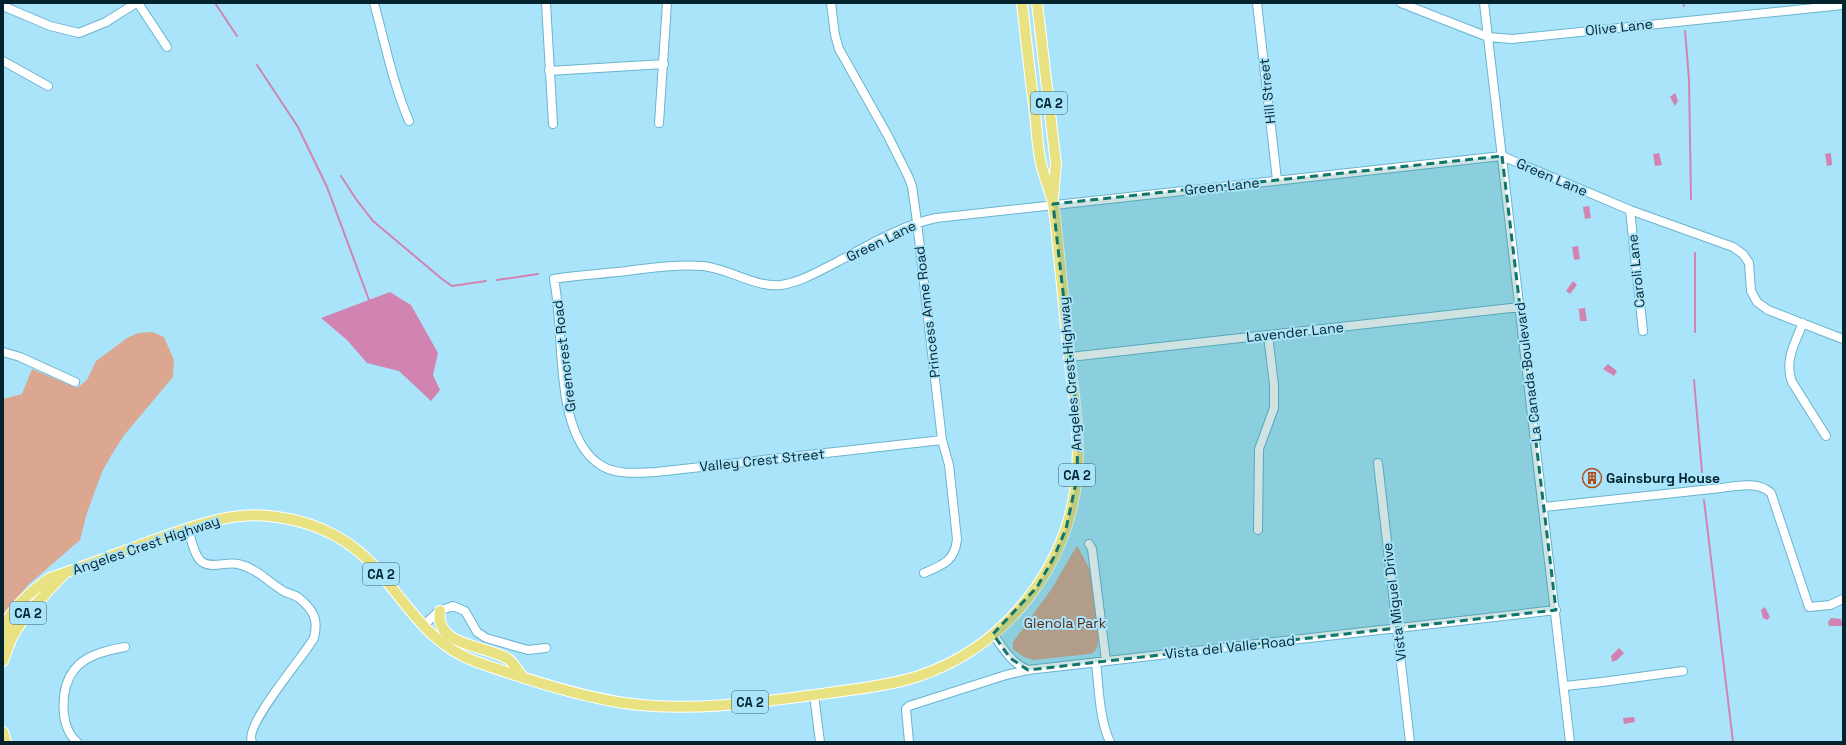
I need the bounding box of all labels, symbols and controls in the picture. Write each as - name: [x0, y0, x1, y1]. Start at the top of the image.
- street label: Olive Lane: [1584, 14, 1654, 40]
- street label: Hill Street: [1255, 57, 1279, 125]
- road number: CA 2: [1031, 92, 1067, 114]
- street label: Green Lane: [1514, 154, 1590, 200]
- street label: Green Lane: [1183, 173, 1261, 199]
- street label: Green Lane: [843, 216, 919, 266]
- street label: Caroli Lane: [1623, 233, 1649, 309]
- street label: Princess Anne Road: [910, 245, 944, 379]
- street label: Angeles Crest Highway: [1054, 296, 1086, 452]
- street label: Greencrest Road: [548, 299, 580, 413]
- street label: La Canada Boulevard: [1510, 301, 1546, 443]
- street label: Lavender Lane: [1245, 318, 1345, 346]
- street label: Valley Crest Street: [698, 444, 826, 476]
- road number: CA 2: [1059, 464, 1095, 486]
- building icon: Gainsburg House: [1581, 467, 1603, 489]
- place label: Gainsburg House: [1606, 469, 1720, 487]
- street label: Angeles Crest Highway: [70, 511, 222, 579]
- street label: Vista Miguel Drive: [1378, 542, 1410, 662]
- road number: CA 2: [363, 563, 399, 585]
- road number: CA 2: [10, 602, 46, 624]
- park label: Glenola Park: [1024, 614, 1107, 632]
- street label: Vista del Valle Road: [1164, 631, 1296, 663]
- road number: CA 2: [732, 691, 768, 713]

